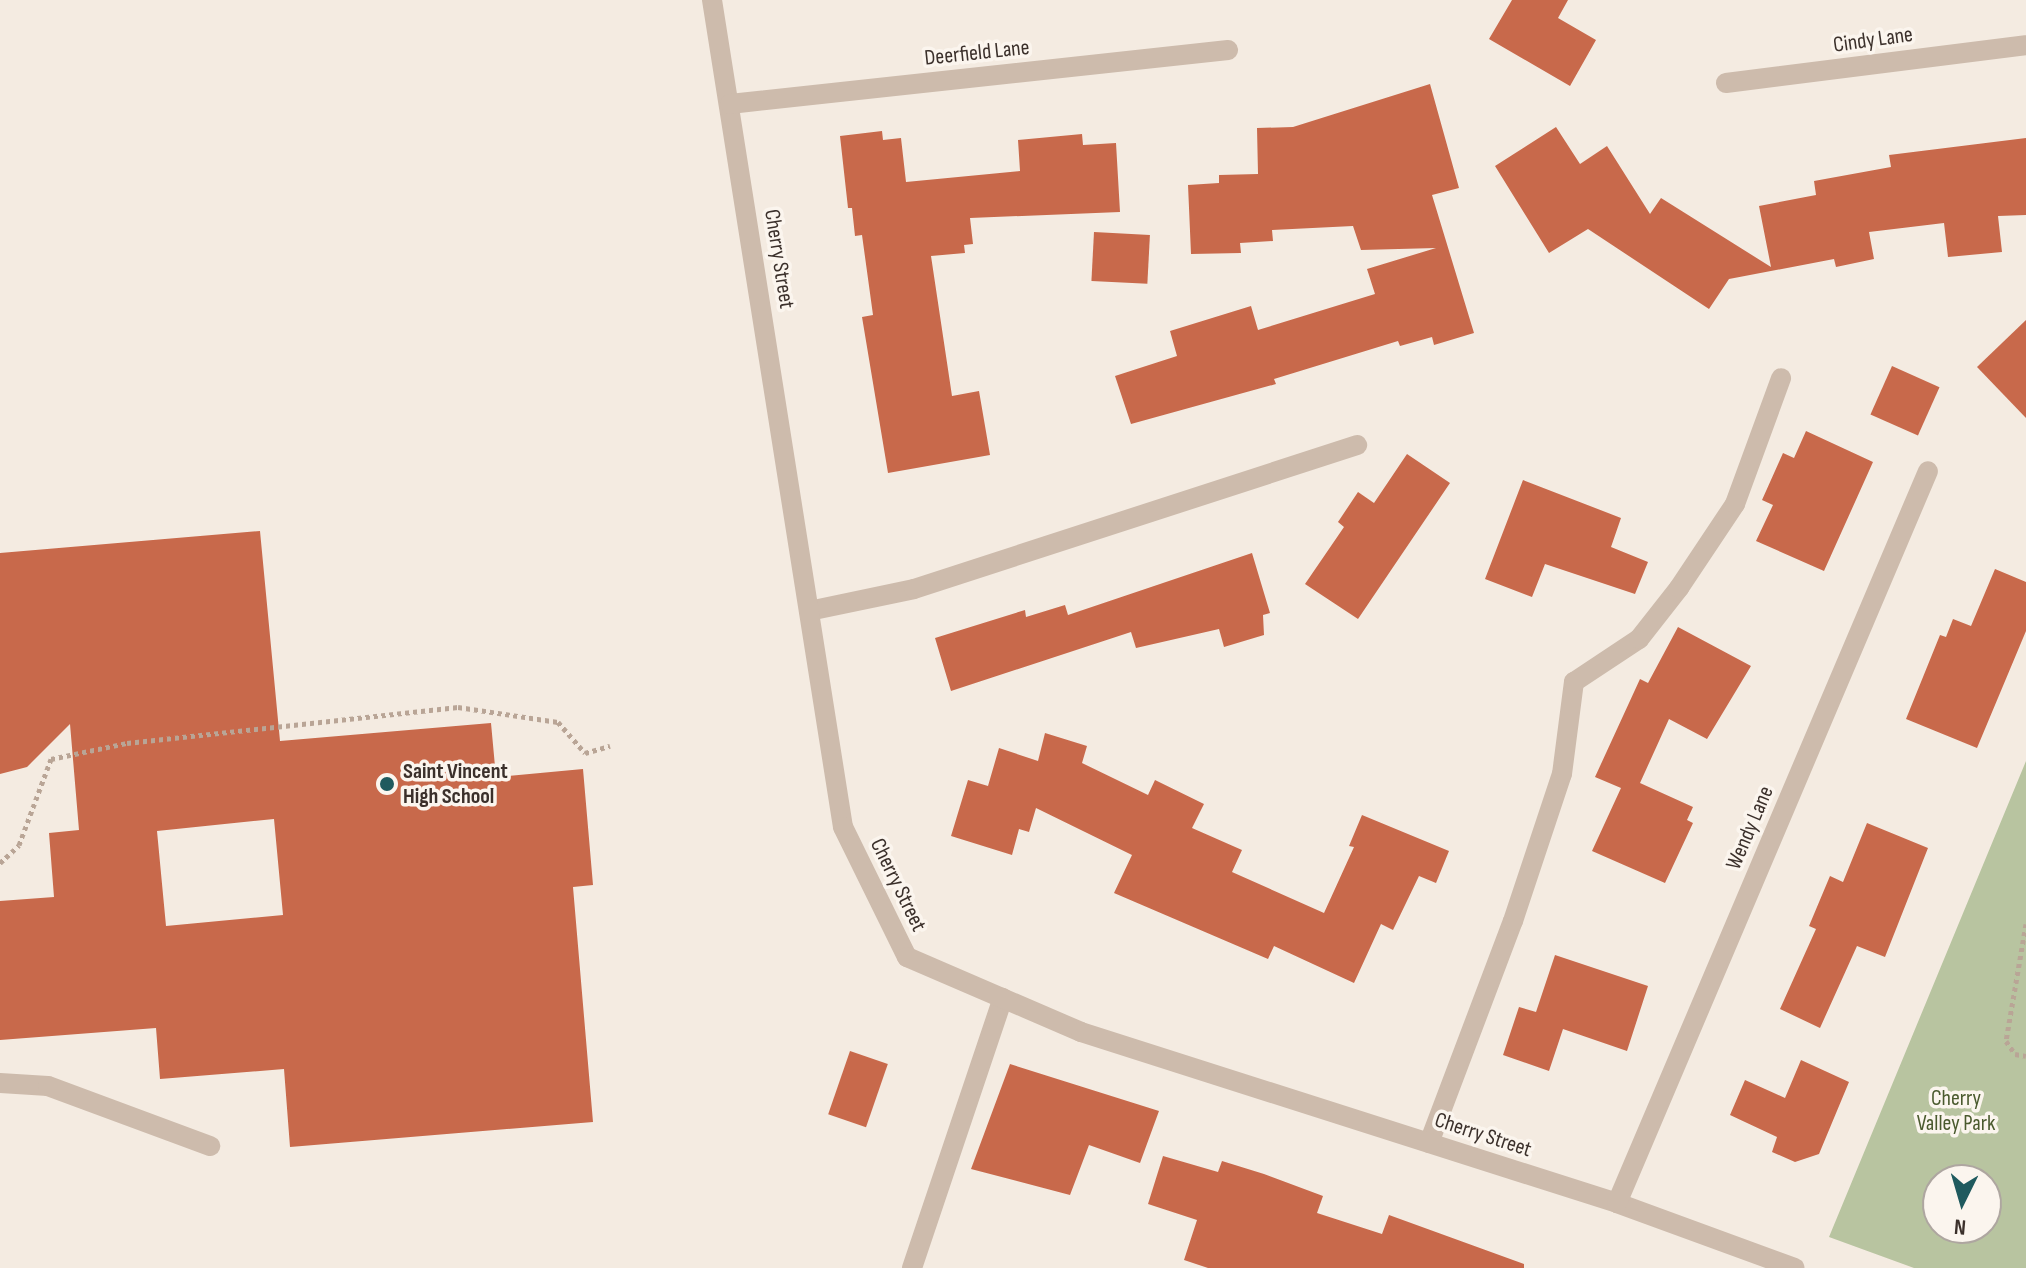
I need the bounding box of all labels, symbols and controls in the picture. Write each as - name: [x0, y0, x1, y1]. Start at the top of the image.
- street label: Cindy Lane: [1831, 21, 1915, 59]
- street label: Deerfield Lane: [923, 34, 1031, 72]
- street label: Cherry Street: [758, 207, 800, 311]
- place label: Saint Vincent High School: [403, 758, 508, 810]
- marker: Saint Vincent High School: [378, 775, 396, 793]
- street label: Wendy Lane: [1721, 782, 1779, 874]
- street label: Cherry Street: [864, 834, 932, 936]
- park label: Cherry Valley Park: [1917, 1085, 1995, 1136]
- street label: Cherry Street: [1431, 1107, 1535, 1163]
- north arrow: [1922, 1164, 2002, 1244]
- text: N: [1953, 1212, 1967, 1240]

